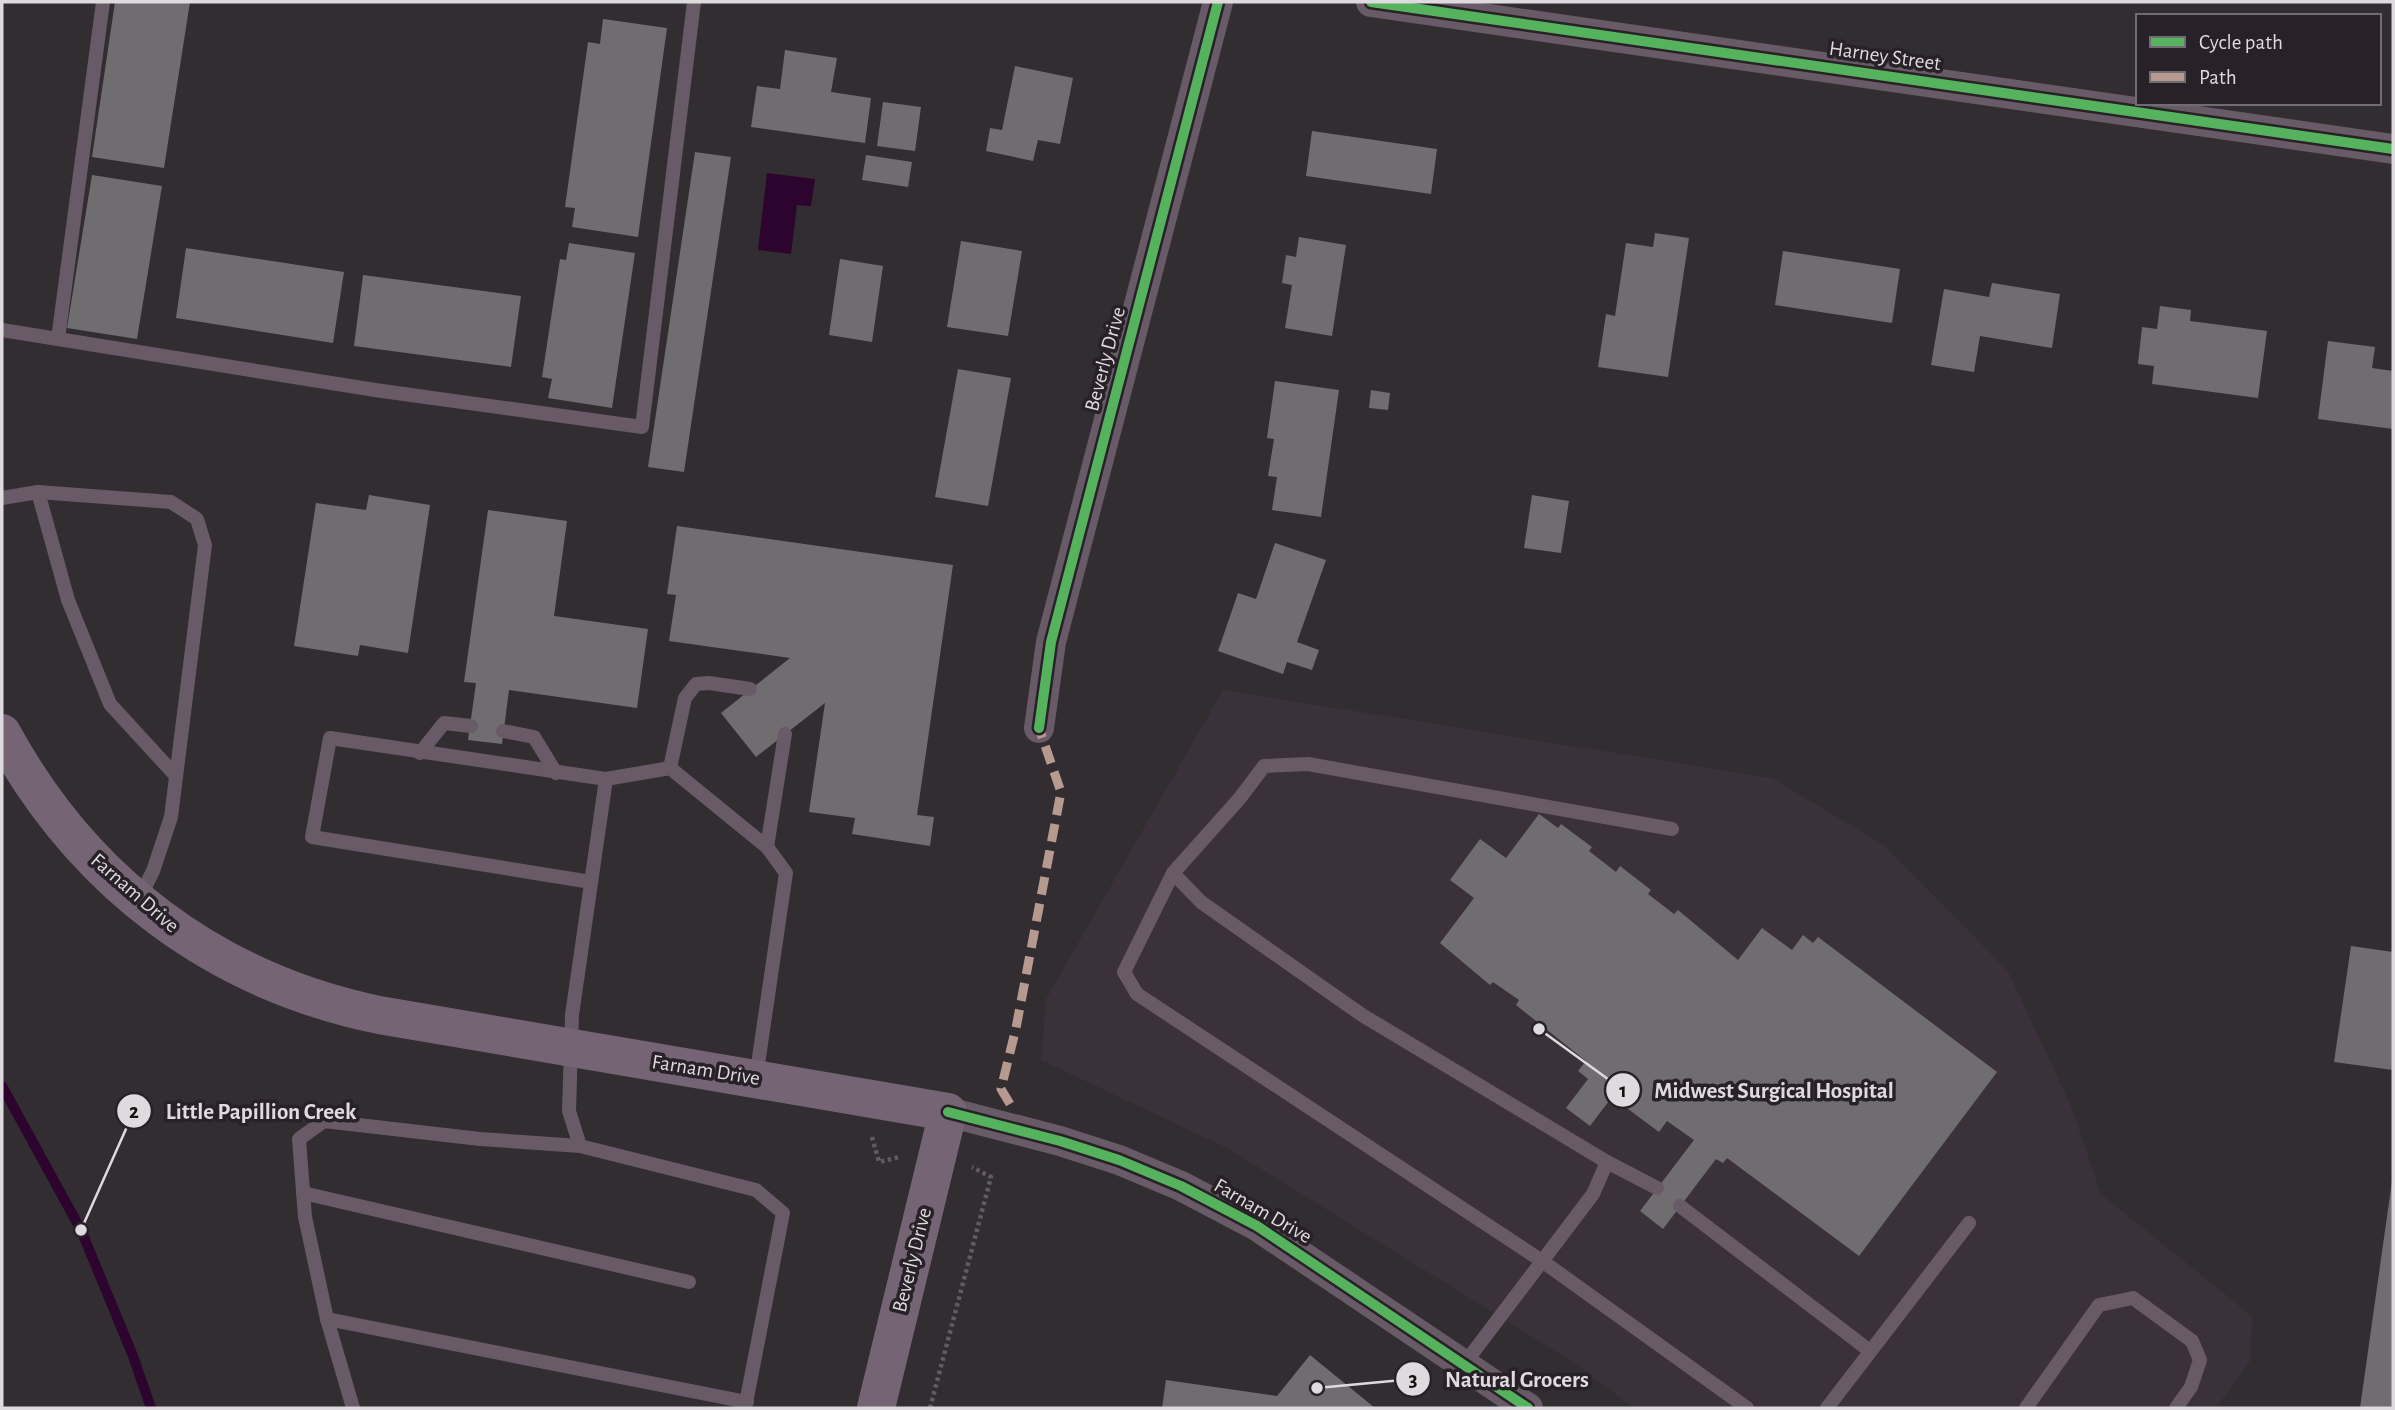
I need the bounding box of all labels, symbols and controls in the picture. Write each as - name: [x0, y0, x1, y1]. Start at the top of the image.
- legend: [2136, 14, 2381, 105]
- text: Cycle path: [2199, 32, 2283, 53]
- street label: Harney Street: [1828, 38, 1943, 74]
- text: Path: [2199, 67, 2237, 88]
- street label: Beverly Drive: [1081, 305, 1129, 413]
- street label: Farnam Drive: [87, 849, 183, 937]
- street label: Farnam Drive: [650, 1051, 762, 1089]
- callout: Midwest Surgical Hospital: [1605, 1068, 1908, 1112]
- text: 1: [1619, 1080, 1627, 1101]
- text: Midwest Surgical Hospital: [1654, 1080, 1894, 1103]
- callout: Little Papillion Creek: [117, 1089, 370, 1133]
- text: 2: [129, 1101, 139, 1122]
- text: Little Papillion Creek: [166, 1101, 357, 1124]
- street label: Farnam Drive: [1211, 1175, 1315, 1247]
- street label: Beverly Drive: [889, 1205, 935, 1315]
- callout: Natural Grocers: [1396, 1357, 1603, 1401]
- text: 3: [1408, 1369, 1418, 1390]
- text: Natural Grocers: [1445, 1369, 1589, 1392]

